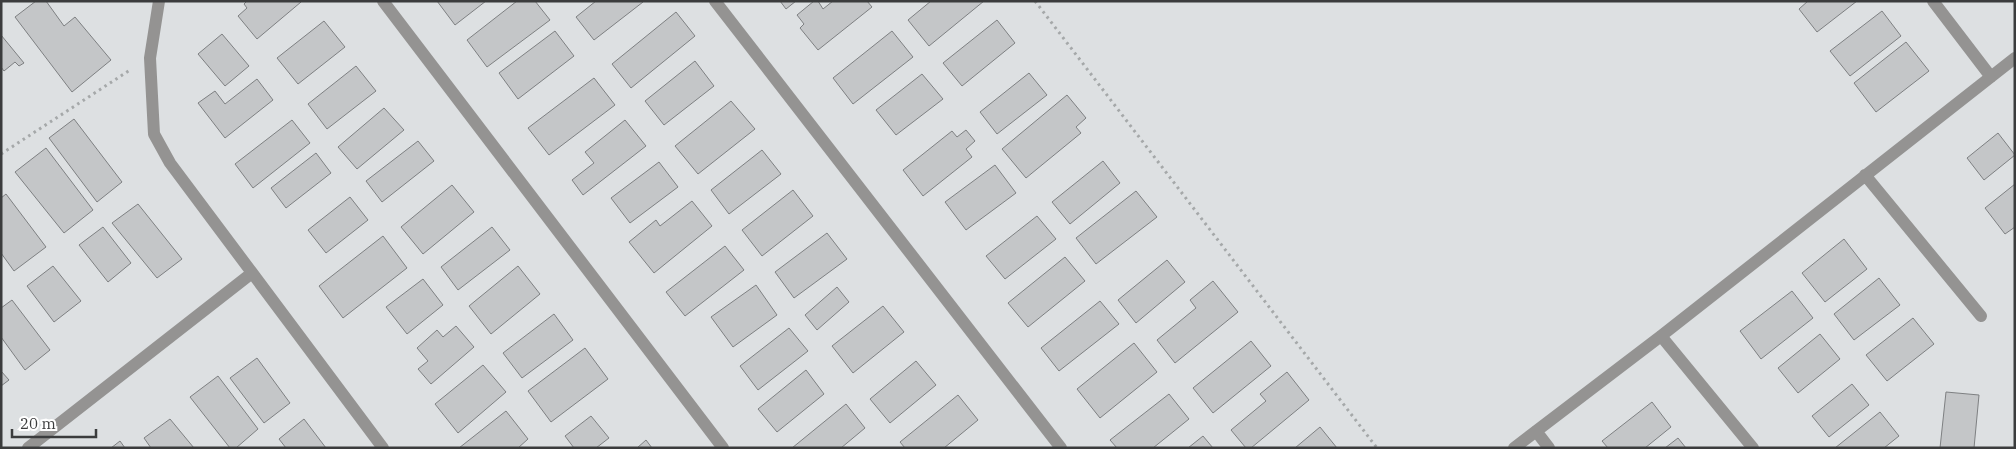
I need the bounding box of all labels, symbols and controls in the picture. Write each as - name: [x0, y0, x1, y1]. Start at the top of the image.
- scale bar: [12, 406, 96, 438]
- text: 20 m: [20, 414, 56, 433]

